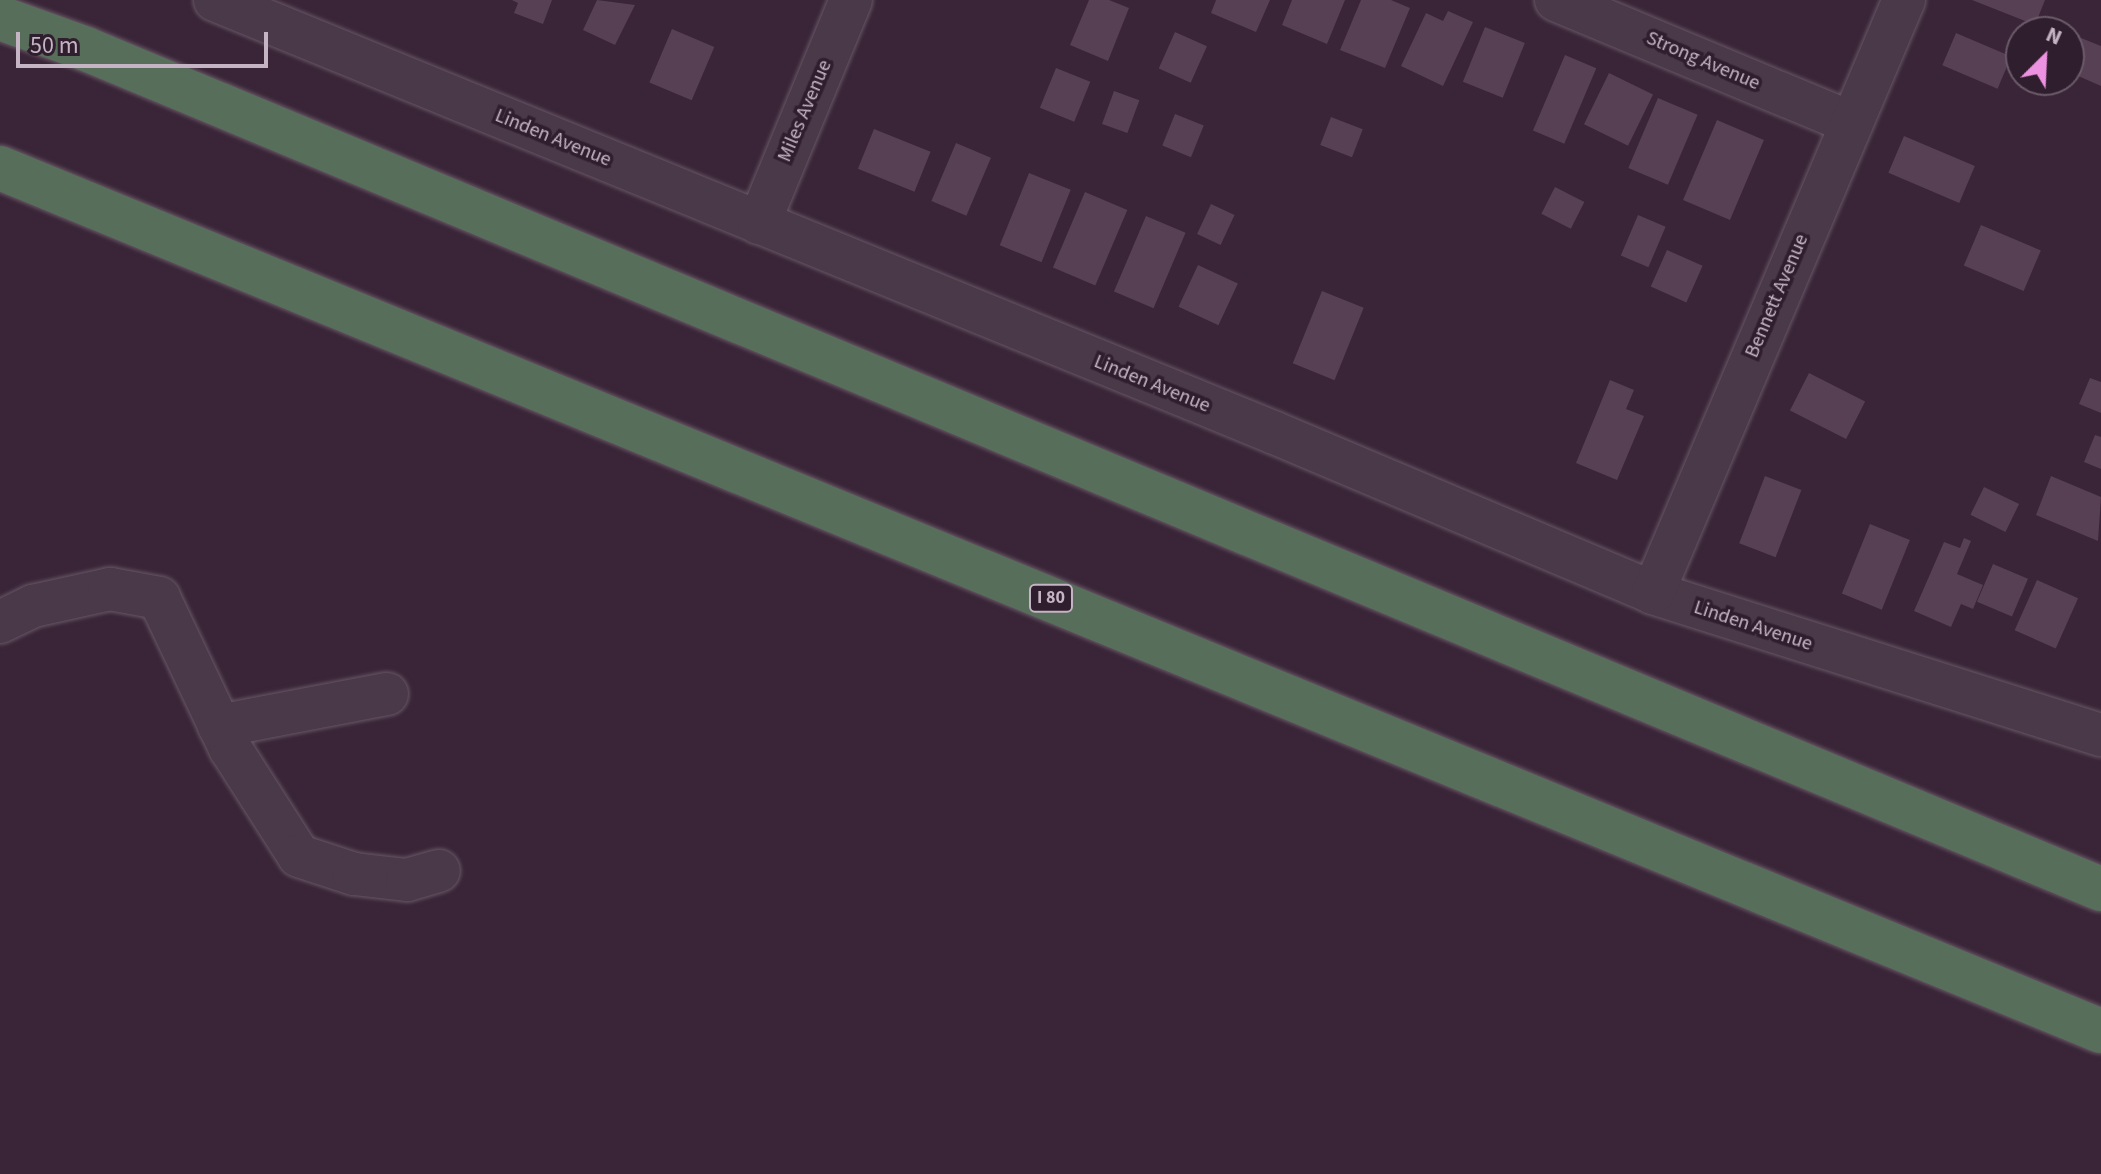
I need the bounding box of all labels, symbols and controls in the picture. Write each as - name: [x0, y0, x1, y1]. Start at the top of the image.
- scale bar: [20, 16, 272, 66]
- north arrow: [2005, 16, 2085, 96]
- text: N: [2041, 18, 2067, 53]
- street label: Strong Avenue: [1643, 26, 1763, 96]
- text: 50 m: [30, 28, 79, 63]
- street label: Miles Avenue: [773, 56, 837, 166]
- street label: Linden Avenue: [491, 104, 615, 172]
- street label: Bennett Avenue: [1740, 231, 1814, 361]
- street label: Linden Avenue: [1090, 350, 1214, 418]
- road number: I 80: [1027, 584, 1075, 612]
- street label: Linden Avenue: [1691, 596, 1815, 656]

